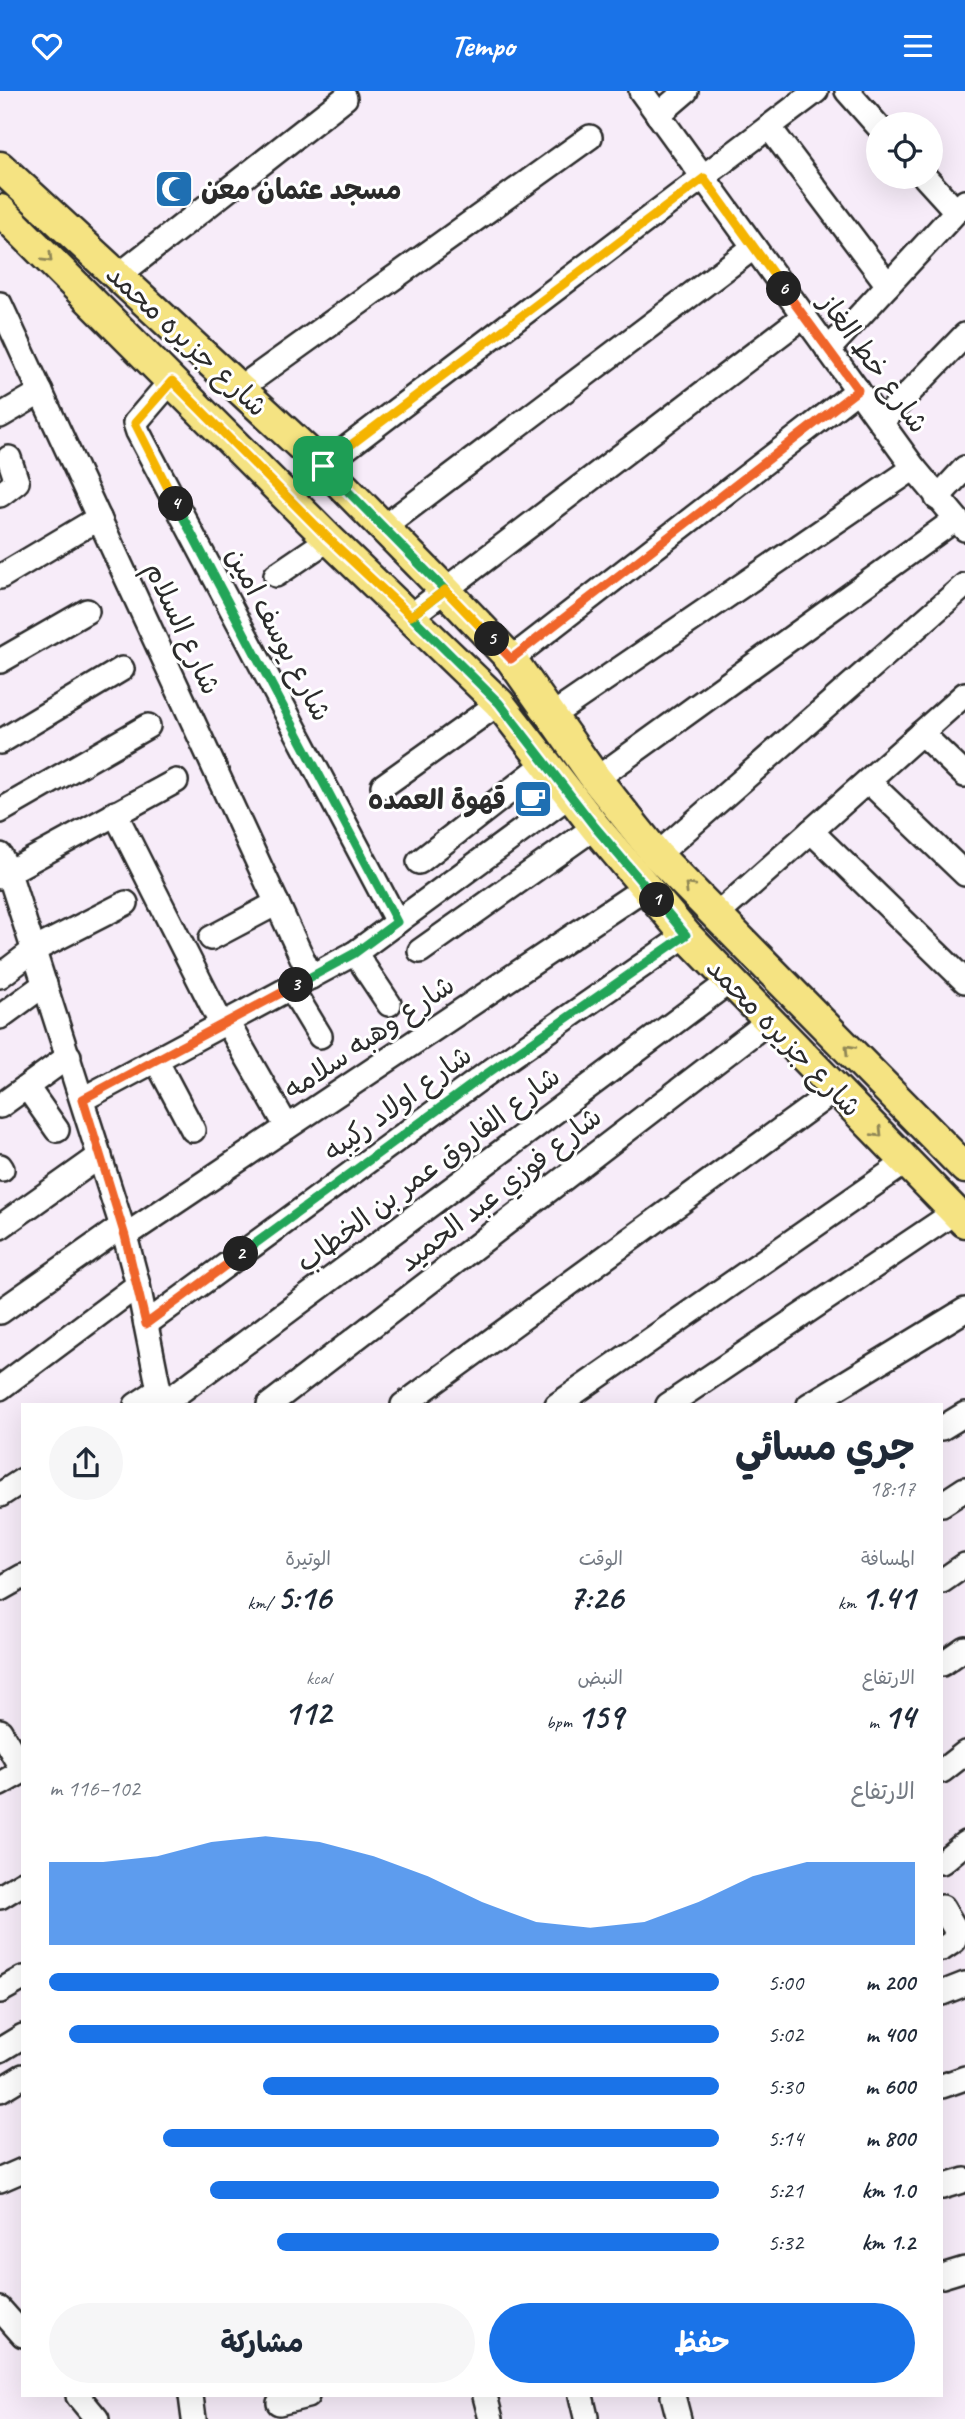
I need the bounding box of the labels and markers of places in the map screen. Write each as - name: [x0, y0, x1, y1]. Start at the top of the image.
- mosque icon: مسجد عثمان معن: [153, 168, 195, 210]
- place label: مسجد عثمان معن: [201, 172, 402, 207]
- pin: 6: [766, 271, 802, 307]
- pin: [293, 436, 353, 496]
- pin: 4: [158, 487, 194, 521]
- pin: 5: [475, 621, 510, 657]
- cafe icon: قهوة العمده: [512, 778, 554, 820]
- place label: قهوة العمده: [368, 782, 506, 818]
- pin: 1: [640, 883, 674, 917]
- pin: 3: [278, 967, 314, 1003]
- pin: 2: [224, 1237, 258, 1271]

